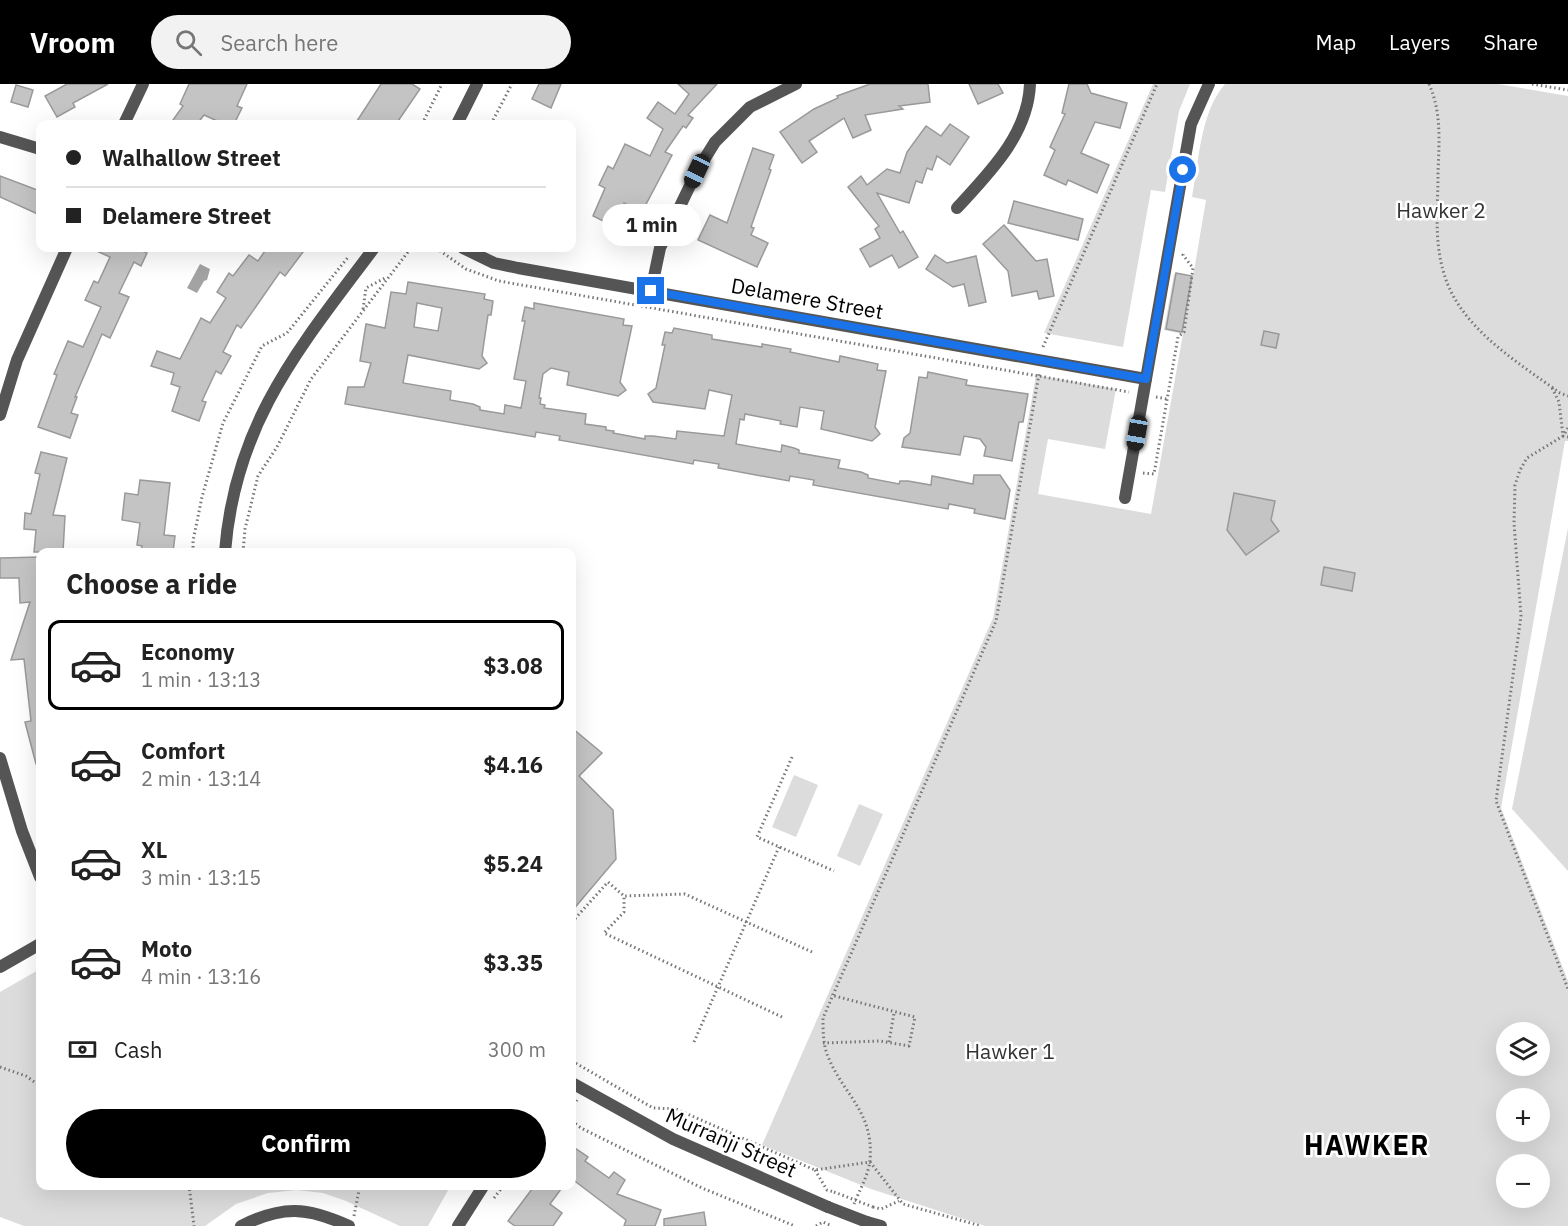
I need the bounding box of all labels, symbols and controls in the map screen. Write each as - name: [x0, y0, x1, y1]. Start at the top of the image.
- search box: [151, 15, 571, 69]
- text: Vroom: [30, 24, 115, 61]
- icon: search: [172, 26, 205, 59]
- text: Search here: [220, 28, 338, 57]
- text: Map: [1316, 28, 1356, 56]
- text: Layers: [1389, 28, 1451, 56]
- text: Share: [1484, 28, 1538, 56]
- text: Walhallow Street: [102, 143, 281, 172]
- car: [681, 151, 713, 191]
- route start: [1169, 156, 1196, 183]
- park label: Hawker 2: [1396, 196, 1486, 224]
- text: Delamere Street: [102, 201, 271, 230]
- callout: 1 min: [602, 204, 700, 246]
- text: 1 min: [625, 211, 678, 238]
- street label: Delamere Street: [729, 271, 885, 325]
- route end: [637, 277, 664, 304]
- car: [1125, 414, 1149, 452]
- text: Choose a ride: [66, 566, 237, 601]
- text: Economy: [141, 637, 235, 666]
- icon: car: [69, 638, 123, 692]
- text: $3.08: [483, 651, 543, 680]
- text: 1 min · 13:13: [141, 666, 261, 693]
- text: Comfort: [141, 736, 225, 765]
- icon: car: [69, 737, 123, 791]
- text: $4.16: [483, 750, 543, 779]
- text: 2 min · 13:14: [141, 765, 261, 792]
- text: XL: [141, 835, 167, 864]
- icon: car: [69, 836, 123, 890]
- text: $5.24: [483, 849, 543, 878]
- text: 3 min · 13:15: [141, 864, 261, 891]
- text: Moto: [141, 934, 192, 963]
- icon: car: [69, 935, 123, 989]
- text: $3.35: [483, 948, 543, 977]
- text: 4 min · 13:16: [141, 963, 261, 990]
- map controls: [1496, 1022, 1550, 1208]
- button: layers: [1496, 1022, 1550, 1076]
- icon: cash: [66, 1033, 99, 1066]
- text: Cash: [114, 1035, 163, 1064]
- text: 300 m: [488, 1036, 546, 1063]
- park label: Hawker 1: [965, 1037, 1055, 1065]
- button: +: [1496, 1088, 1550, 1142]
- street label: Murranji Street: [662, 1101, 801, 1183]
- button: Confirm: [66, 1109, 546, 1178]
- district label: HAWKER: [1304, 1127, 1430, 1162]
- button: −: [1496, 1154, 1550, 1208]

